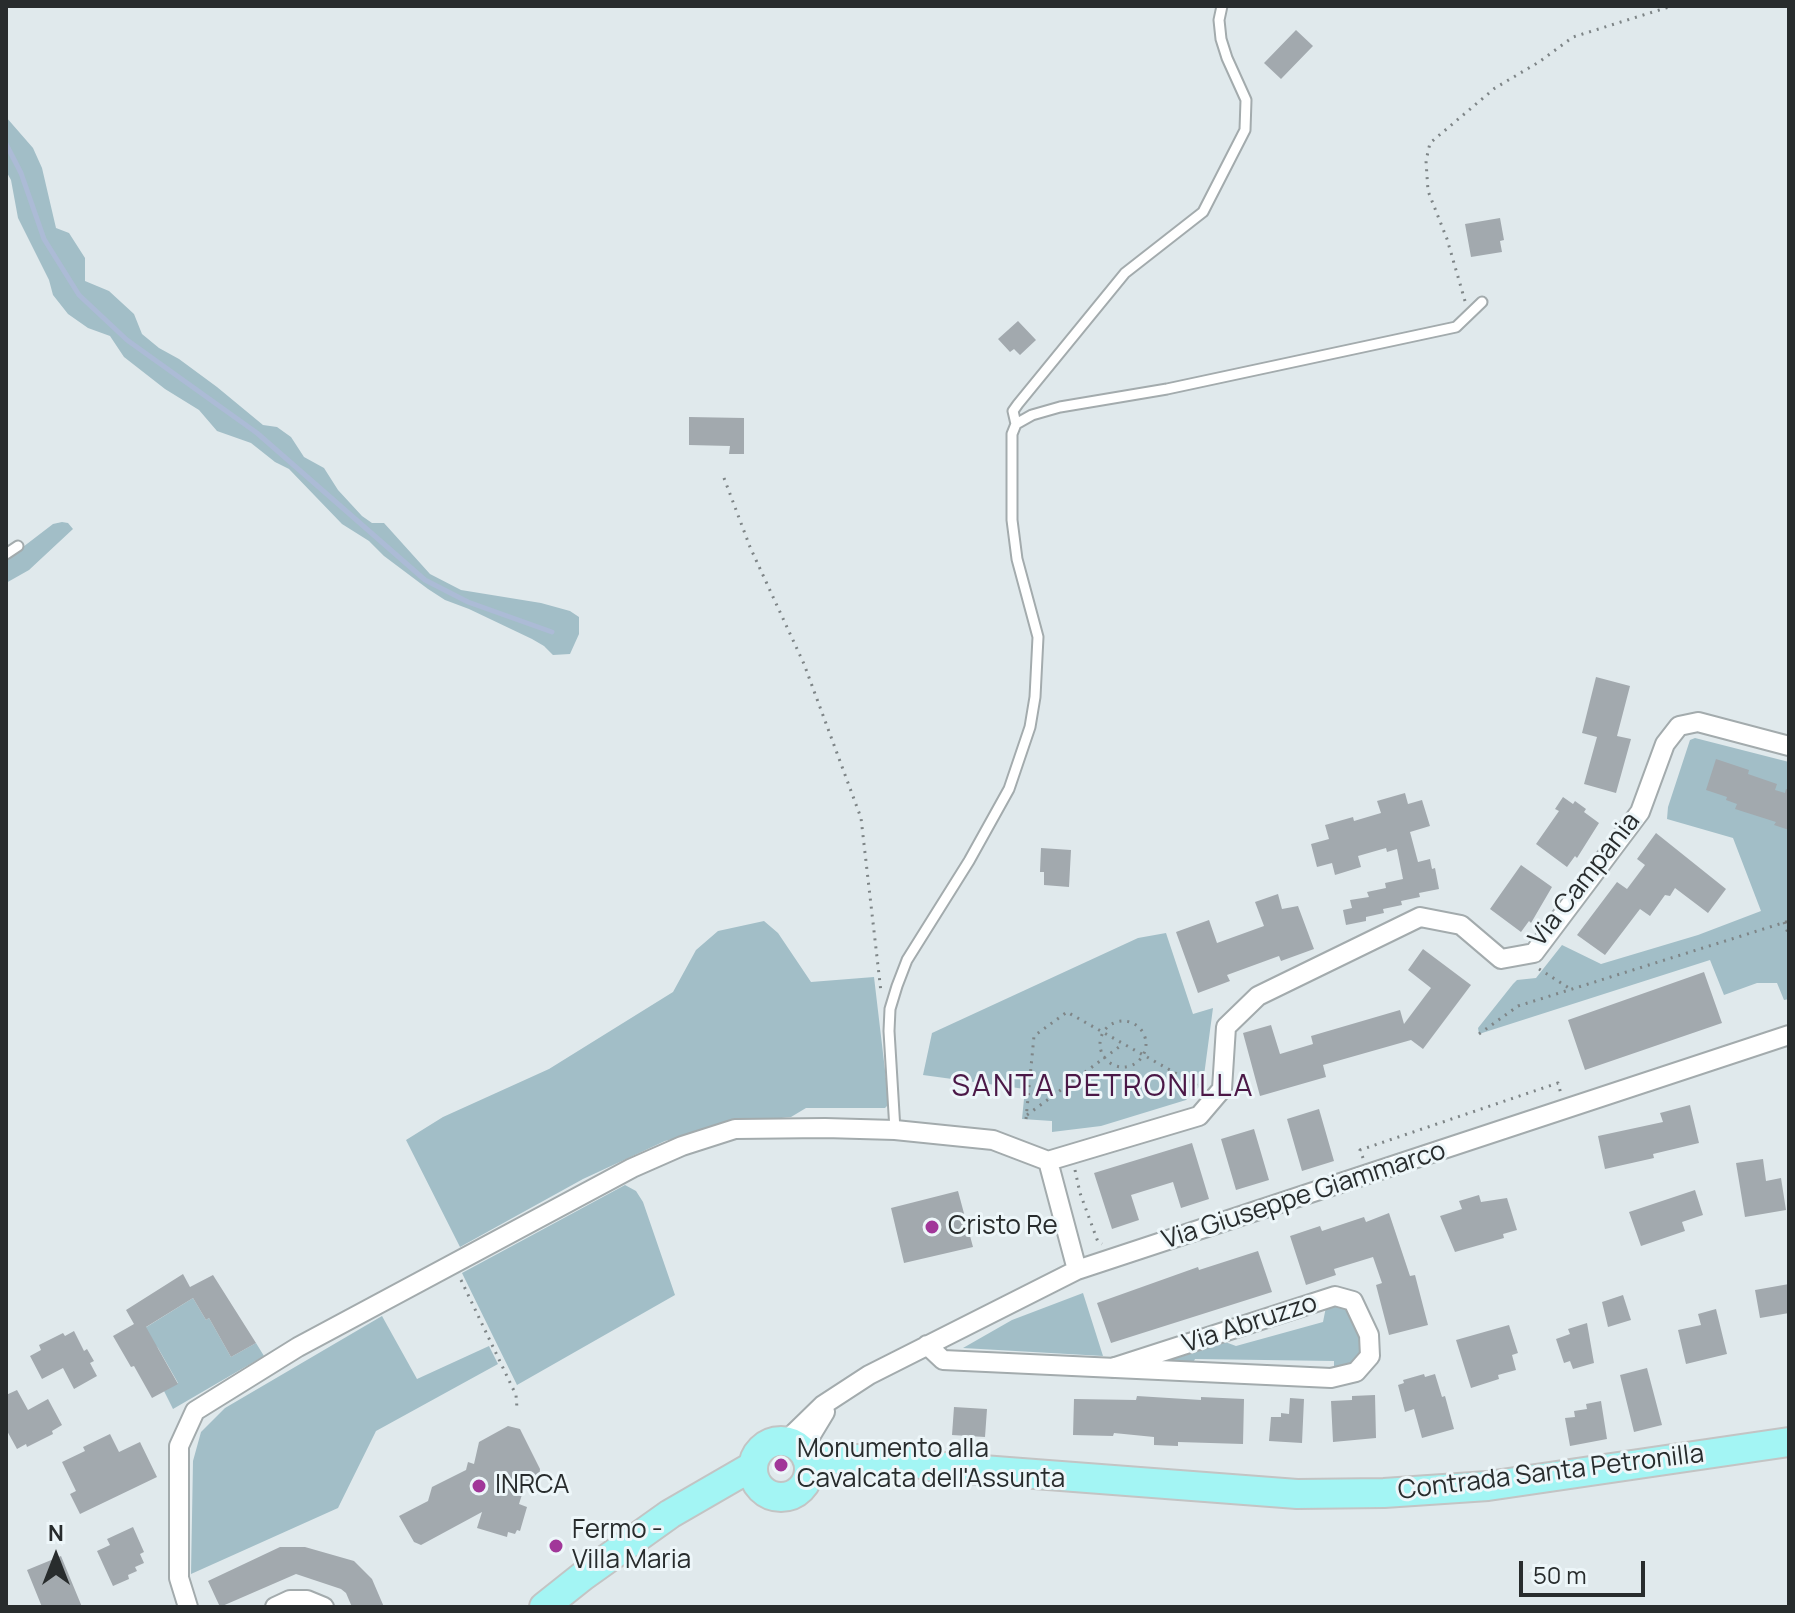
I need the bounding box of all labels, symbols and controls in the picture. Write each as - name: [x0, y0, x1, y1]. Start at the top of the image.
- street label: Via Campania: [1523, 807, 1647, 953]
- district label: SANTA PETRONILLA: [951, 1070, 1255, 1106]
- street label: Via Giuseppe Giammarco: [1158, 1135, 1450, 1257]
- place label: Cristo Re: [948, 1211, 1058, 1243]
- marker: Cristo Re: [923, 1218, 941, 1236]
- street label: Via Abruzzo: [1179, 1288, 1321, 1360]
- place label: Monumento alla Cavalcata dell'Assunta: [797, 1434, 1065, 1496]
- street label: Contrada Santa Petronilla: [1396, 1439, 1706, 1507]
- marker: Monumento alla Cavalcata dell'Assunta: [772, 1456, 790, 1474]
- place label: INRCA: [495, 1470, 570, 1502]
- marker: INRCA: [470, 1477, 488, 1495]
- place label: Fermo - Villa Maria: [572, 1515, 691, 1576]
- north arrow: [16, 1517, 96, 1597]
- text: N: [48, 1518, 64, 1548]
- marker: Fermo - Villa Maria: [547, 1537, 565, 1555]
- scale bar: [1523, 1545, 1649, 1595]
- text: 50 m: [1533, 1558, 1587, 1591]

